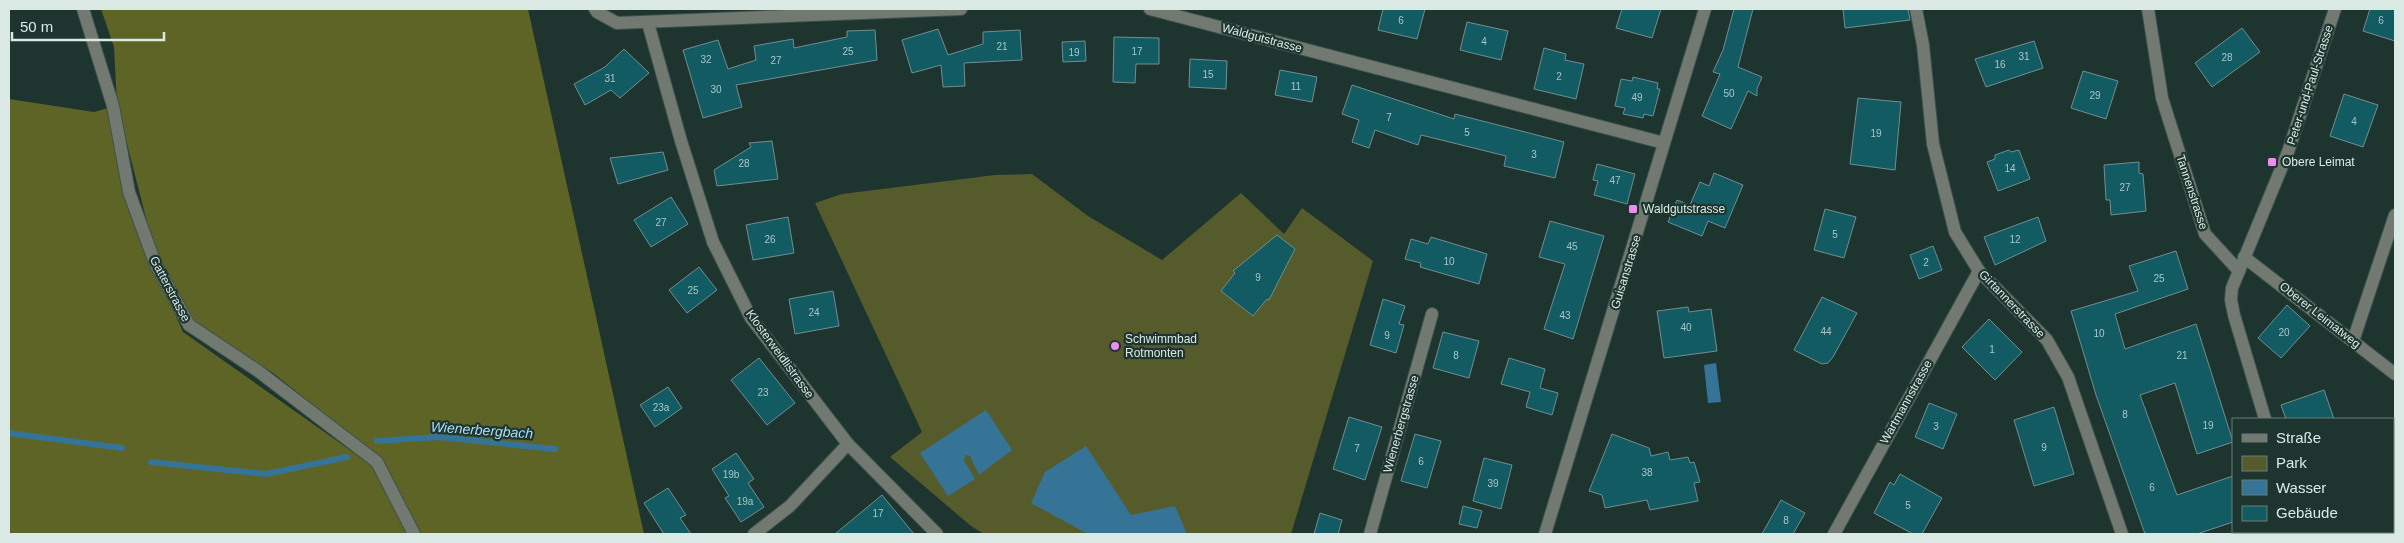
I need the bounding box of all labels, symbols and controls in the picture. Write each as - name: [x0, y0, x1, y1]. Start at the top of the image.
- scale bar: [12, 10, 165, 42]
- house number: 6: [1398, 15, 1404, 26]
- house number: 6: [2378, 15, 2384, 26]
- text: 50 m: [20, 18, 53, 35]
- street label: Waldgutstrasse: [1220, 21, 1304, 55]
- street label: Peter-und-Paul-Strasse: [2284, 23, 2336, 147]
- house number: 4: [1481, 36, 1487, 47]
- house number: 21: [996, 41, 1008, 52]
- house number: 25: [842, 46, 854, 57]
- house number: 17: [1131, 46, 1143, 57]
- house number: 19: [1068, 47, 1080, 58]
- house number: 31: [2018, 51, 2030, 62]
- house number: 28: [2221, 52, 2233, 63]
- house number: 32: [700, 54, 712, 65]
- house number: 27: [770, 55, 782, 66]
- house number: 16: [1994, 59, 2006, 70]
- house number: 15: [1202, 69, 1214, 80]
- house number: 2: [1556, 71, 1562, 82]
- house number: 31: [604, 73, 616, 84]
- house number: 11: [1291, 81, 1302, 92]
- house number: 30: [710, 84, 722, 95]
- house number: 50: [1723, 88, 1735, 99]
- house number: 29: [2089, 90, 2101, 101]
- house number: 49: [1631, 92, 1643, 103]
- house number: 7: [1386, 112, 1392, 123]
- house number: 4: [2351, 116, 2357, 127]
- house number: 5: [1464, 127, 1470, 138]
- house number: 19: [1870, 128, 1882, 139]
- house number: 3: [1531, 149, 1537, 160]
- street label: Tannenstrasse: [2173, 153, 2211, 232]
- place label: Obere Leimat: [2282, 155, 2355, 169]
- marker: Obere Leimat: [2266, 156, 2278, 168]
- house number: 28: [738, 158, 750, 169]
- house number: 14: [2004, 163, 2016, 174]
- house number: 47: [1609, 175, 1621, 186]
- house number: 27: [2119, 182, 2131, 193]
- place label: Waldgutstrasse: [1643, 202, 1726, 216]
- marker: Waldgutstrasse: [1627, 203, 1639, 215]
- house number: 27: [655, 217, 667, 228]
- house number: 5: [1832, 229, 1838, 240]
- street label: Guisanstrasse: [1608, 233, 1644, 311]
- house number: 26: [764, 234, 776, 245]
- house number: 12: [2009, 234, 2021, 245]
- house number: 45: [1566, 241, 1578, 252]
- street label: Gatterstrasse: [147, 254, 193, 324]
- house number: 10: [1443, 256, 1455, 267]
- house number: 2: [1923, 257, 1929, 268]
- street label: Girtannerstrasse: [1976, 267, 2048, 341]
- house number: 9: [1255, 272, 1261, 283]
- house number: 25: [2153, 273, 2165, 284]
- street label: Oberer Leimatweg: [2277, 279, 2363, 351]
- house number: 25: [687, 285, 699, 296]
- street label: Klosterweidlistrasse: [743, 307, 817, 401]
- house number: 24: [808, 307, 820, 318]
- house number: 43: [1559, 310, 1571, 321]
- house number: 40: [1680, 322, 1692, 333]
- house number: 44: [1820, 326, 1832, 337]
- house number: 20: [2278, 327, 2290, 338]
- house number: 10: [2093, 328, 2105, 339]
- house number: 9: [1384, 330, 1390, 341]
- place label: Schwimmbad Rotmonten: [1125, 332, 1197, 360]
- marker: Schwimmbad Rotmonten: [1109, 340, 1121, 352]
- house number: 1: [1989, 344, 1995, 355]
- house number: 8: [1453, 350, 1459, 361]
- house number: 21: [2176, 350, 2188, 361]
- street label: Wartmannstrasse: [1877, 357, 1935, 446]
- street label: Wienerbergstrasse: [1380, 373, 1422, 474]
- house number: 23: [757, 387, 769, 398]
- house number: 23a: [653, 402, 670, 413]
- house number: 8: [2122, 409, 2128, 420]
- water label: Wienerbergbach: [430, 418, 534, 442]
- legend: [2232, 418, 2394, 533]
- house number: 19: [2202, 420, 2214, 431]
- house number: 3: [1933, 421, 1939, 432]
- text: Straße: [2276, 429, 2321, 446]
- house number: 9: [2041, 442, 2047, 453]
- house number: 7: [1354, 443, 1360, 454]
- text: Park: [2276, 454, 2307, 471]
- house number: 6: [1418, 456, 1424, 467]
- house number: 38: [1641, 467, 1653, 478]
- house number: 19b: [723, 469, 740, 480]
- house number: 39: [1487, 478, 1499, 489]
- text: Wasser: [2276, 479, 2326, 496]
- house number: 6: [2149, 482, 2155, 493]
- house number: 19a: [737, 496, 754, 507]
- house number: 5: [1905, 500, 1911, 511]
- text: Gebäude: [2276, 504, 2338, 521]
- house number: 17: [872, 508, 884, 519]
- house number: 8: [1783, 515, 1789, 526]

